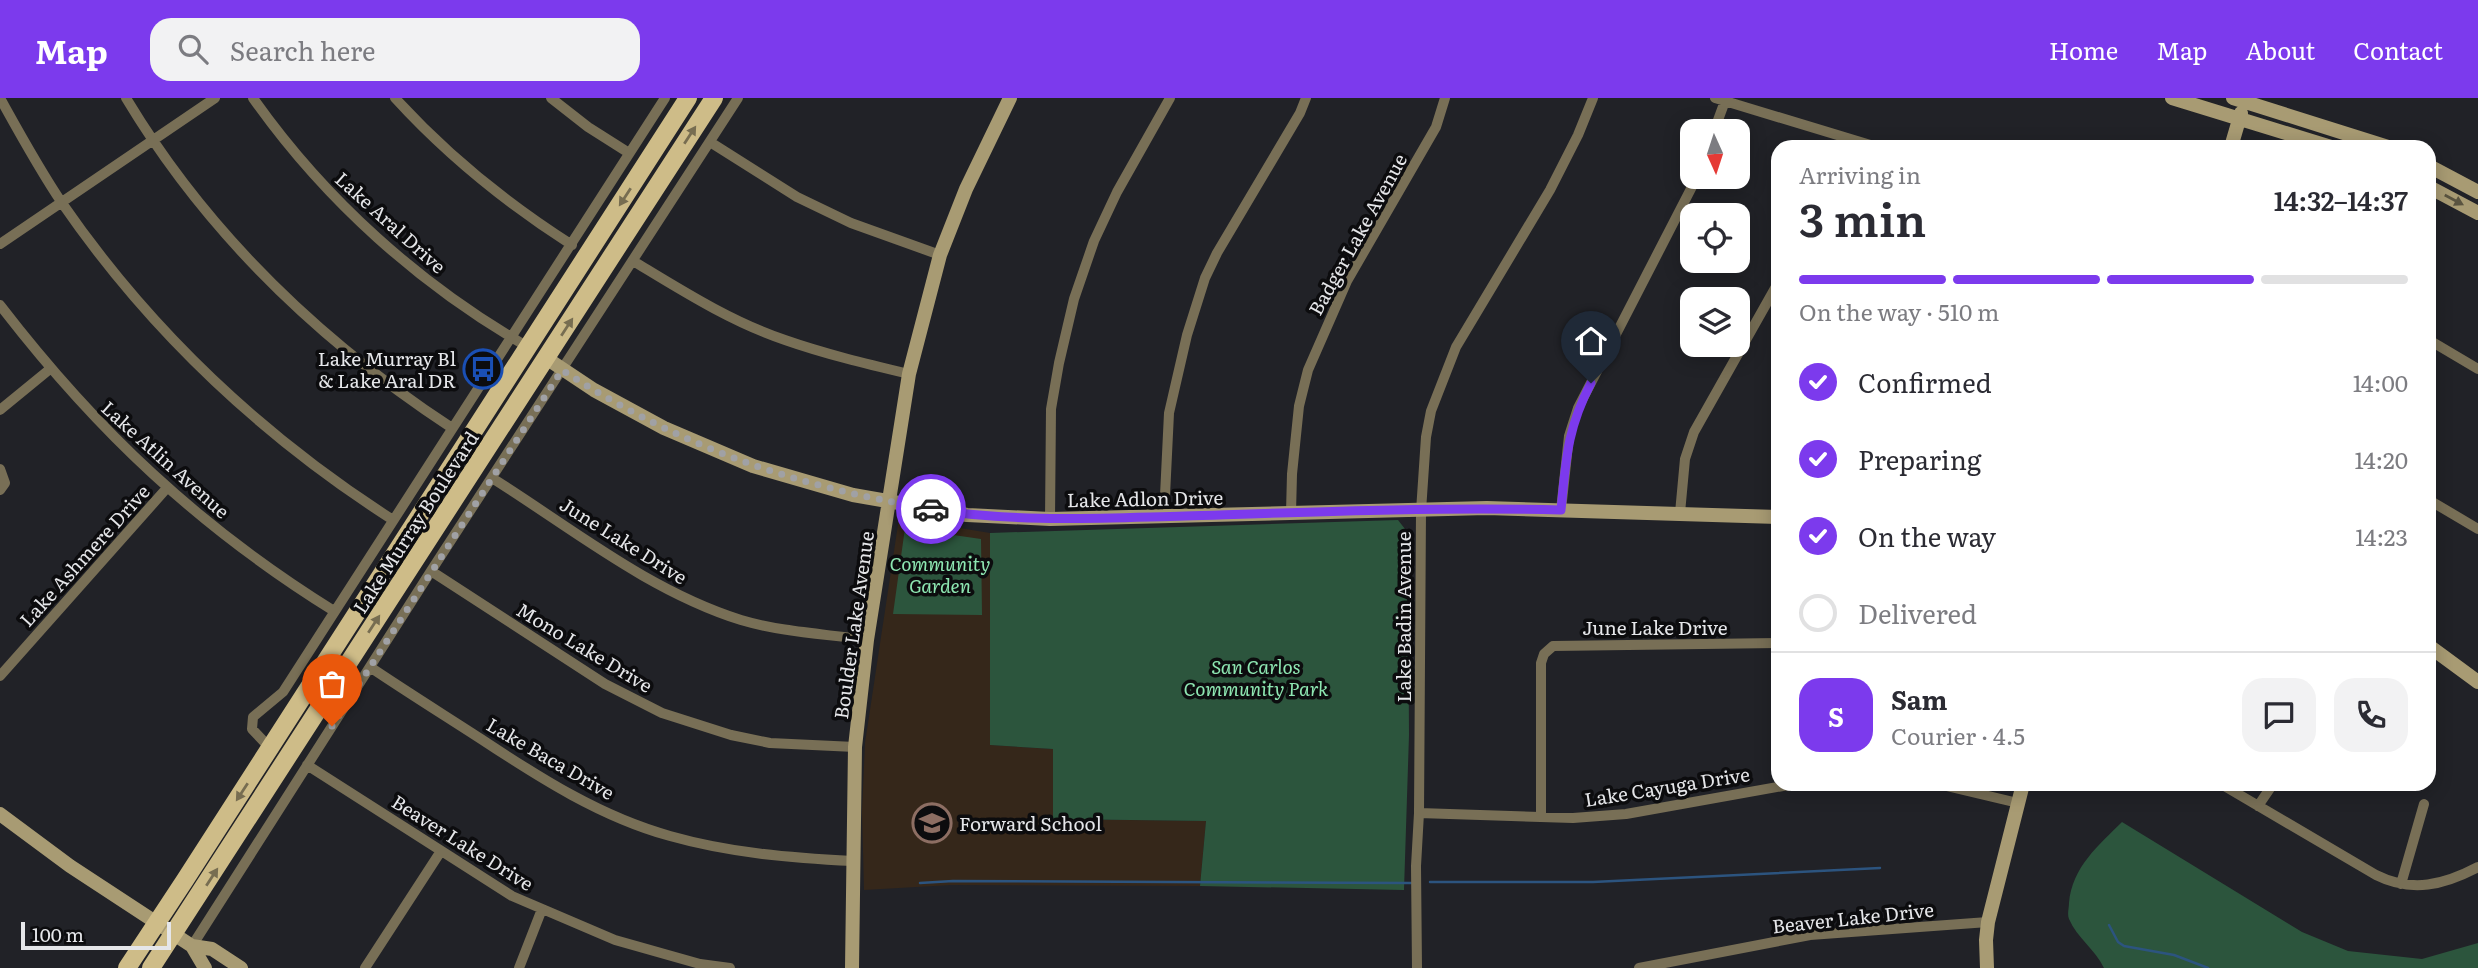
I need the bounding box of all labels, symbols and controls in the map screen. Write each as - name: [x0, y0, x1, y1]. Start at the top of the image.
- search box: [150, 18, 640, 81]
- text: Map: [35, 25, 108, 74]
- icon: search: [174, 30, 212, 68]
- text: Search here: [230, 30, 376, 69]
- text: Home: [2049, 32, 2118, 67]
- text: Map: [2156, 32, 2207, 67]
- text: About: [2245, 32, 2315, 67]
- text: Contact: [2353, 32, 2443, 67]
- north arrow: [1680, 119, 1750, 189]
- map controls: [1680, 119, 1750, 357]
- one-way arrow: [683, 126, 696, 145]
- street label: Badger Lake Avenue: [1301, 148, 1413, 320]
- text: Arriving in: [1799, 157, 1921, 191]
- street label: Lake Aral Drive: [330, 165, 453, 279]
- text: 14:32–14:37: [2274, 180, 2408, 219]
- text: 3 min: [1799, 183, 1926, 251]
- one-way arrow: [619, 187, 632, 206]
- one-way arrow: [2444, 193, 2464, 205]
- button: locate: [1680, 203, 1750, 273]
- button: layers: [1680, 287, 1750, 357]
- text: On the way · 510 m: [1799, 294, 1999, 328]
- pin: [1561, 311, 1621, 383]
- one-way arrow: [560, 318, 574, 336]
- icon: home: [1572, 322, 1610, 360]
- place label: Lake Murray Bl & Lake Aral DR: [318, 344, 456, 394]
- bus stop icon: Lake Murray Bl & Lake Aral DR: [462, 348, 504, 390]
- text: Confirmed: [1858, 362, 1992, 401]
- icon: check: [1799, 363, 1837, 401]
- text: 14:00: [2353, 365, 2408, 399]
- street label: Lake Atlin Avenue: [96, 394, 236, 524]
- street label: Lake Murray Boulevard: [345, 425, 485, 619]
- text: Preparing: [1858, 439, 1981, 478]
- icon: check: [1799, 440, 1837, 478]
- text: 14:20: [2355, 442, 2408, 476]
- courier: [896, 474, 966, 544]
- street label: Lake Ashmere Drive: [12, 478, 156, 632]
- street label: Lake Adlon Drive: [1067, 483, 1224, 513]
- street label: June Lake Drive: [555, 490, 693, 590]
- icon: car: [912, 490, 950, 528]
- text: On the way: [1858, 516, 1996, 555]
- icon: check: [1799, 517, 1837, 555]
- text: 14:23: [2355, 519, 2408, 553]
- street label: Boulder Lake Avenue: [826, 529, 880, 721]
- street label: Lake Badin Avenue: [1389, 531, 1417, 703]
- park label: Community Garden: [890, 549, 990, 599]
- text: Delivered: [1858, 593, 1977, 632]
- street label: Mono Lake Drive: [512, 595, 658, 699]
- street label: June Lake Drive: [1582, 613, 1728, 641]
- one-way arrow: [368, 614, 381, 633]
- park label: San Carlos Community Park: [1184, 652, 1329, 702]
- pin: [302, 654, 362, 726]
- icon: bag: [313, 665, 351, 703]
- button: chat: [2242, 678, 2316, 752]
- button: phone: [2334, 678, 2408, 752]
- text: Sam: [1891, 679, 1947, 718]
- text: S: [1828, 696, 1844, 735]
- street label: Lake Baca Drive: [482, 710, 620, 806]
- text: Courier · 4.5: [1891, 718, 2025, 752]
- street label: Lake Cayuga Drive: [1582, 759, 1752, 813]
- one-way arrow: [235, 783, 248, 802]
- street label: Beaver Lake Drive: [387, 787, 539, 897]
- school or university icon: Forward School: [911, 802, 953, 844]
- place label: Forward School: [959, 809, 1102, 837]
- one-way arrow: [205, 868, 219, 886]
- street label: Beaver Lake Drive: [1771, 895, 1935, 939]
- scale bar: [21, 919, 172, 951]
- text: 100 m: [32, 920, 84, 948]

